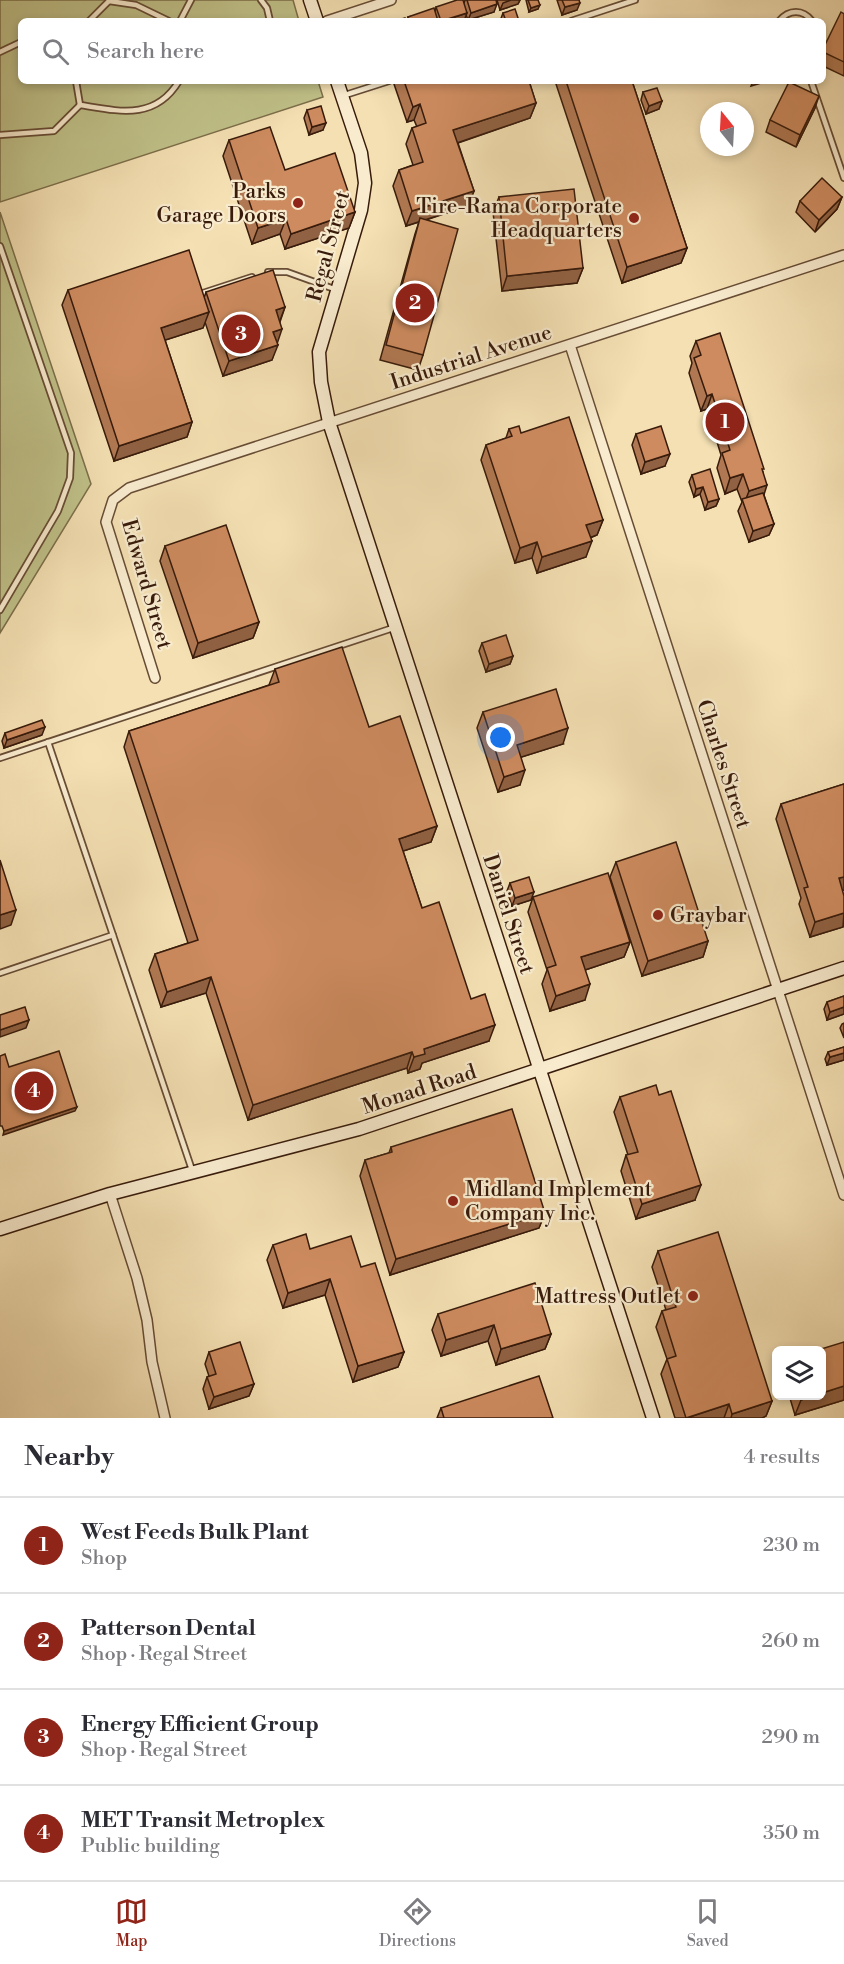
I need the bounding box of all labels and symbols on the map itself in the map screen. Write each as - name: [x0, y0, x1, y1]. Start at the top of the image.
- north arrow: [700, 102, 754, 156]
- place label: Parks Garage Doors: [157, 179, 286, 229]
- street label: Regal Street: [302, 187, 356, 305]
- place label: Tire-Rama Corporate Headquarters: [416, 194, 622, 244]
- marker: Parks Garage Doors: [291, 196, 305, 210]
- marker: Tire-Rama Corporate Headquarters: [627, 211, 641, 225]
- pin: 2: [396, 280, 434, 326]
- pin: 3: [222, 312, 260, 356]
- street label: Industrial Avenue: [387, 320, 555, 396]
- pin: 1: [706, 400, 744, 444]
- street label: Edward Street: [115, 516, 177, 653]
- street label: Charles Street: [690, 697, 756, 832]
- your location: [486, 723, 515, 752]
- street label: Daniel Street: [476, 851, 540, 978]
- place label: Graybar: [670, 903, 747, 929]
- marker: Graybar: [651, 908, 665, 922]
- street label: Monad Road: [359, 1059, 480, 1121]
- pin: 4: [15, 1068, 54, 1114]
- place label: Midland Implement Company Inc.: [465, 1177, 653, 1227]
- marker: Midland Implement Company Inc.: [446, 1194, 460, 1208]
- place label: Mattress Outlet: [534, 1284, 682, 1310]
- marker: Mattress Outlet: [686, 1289, 700, 1303]

